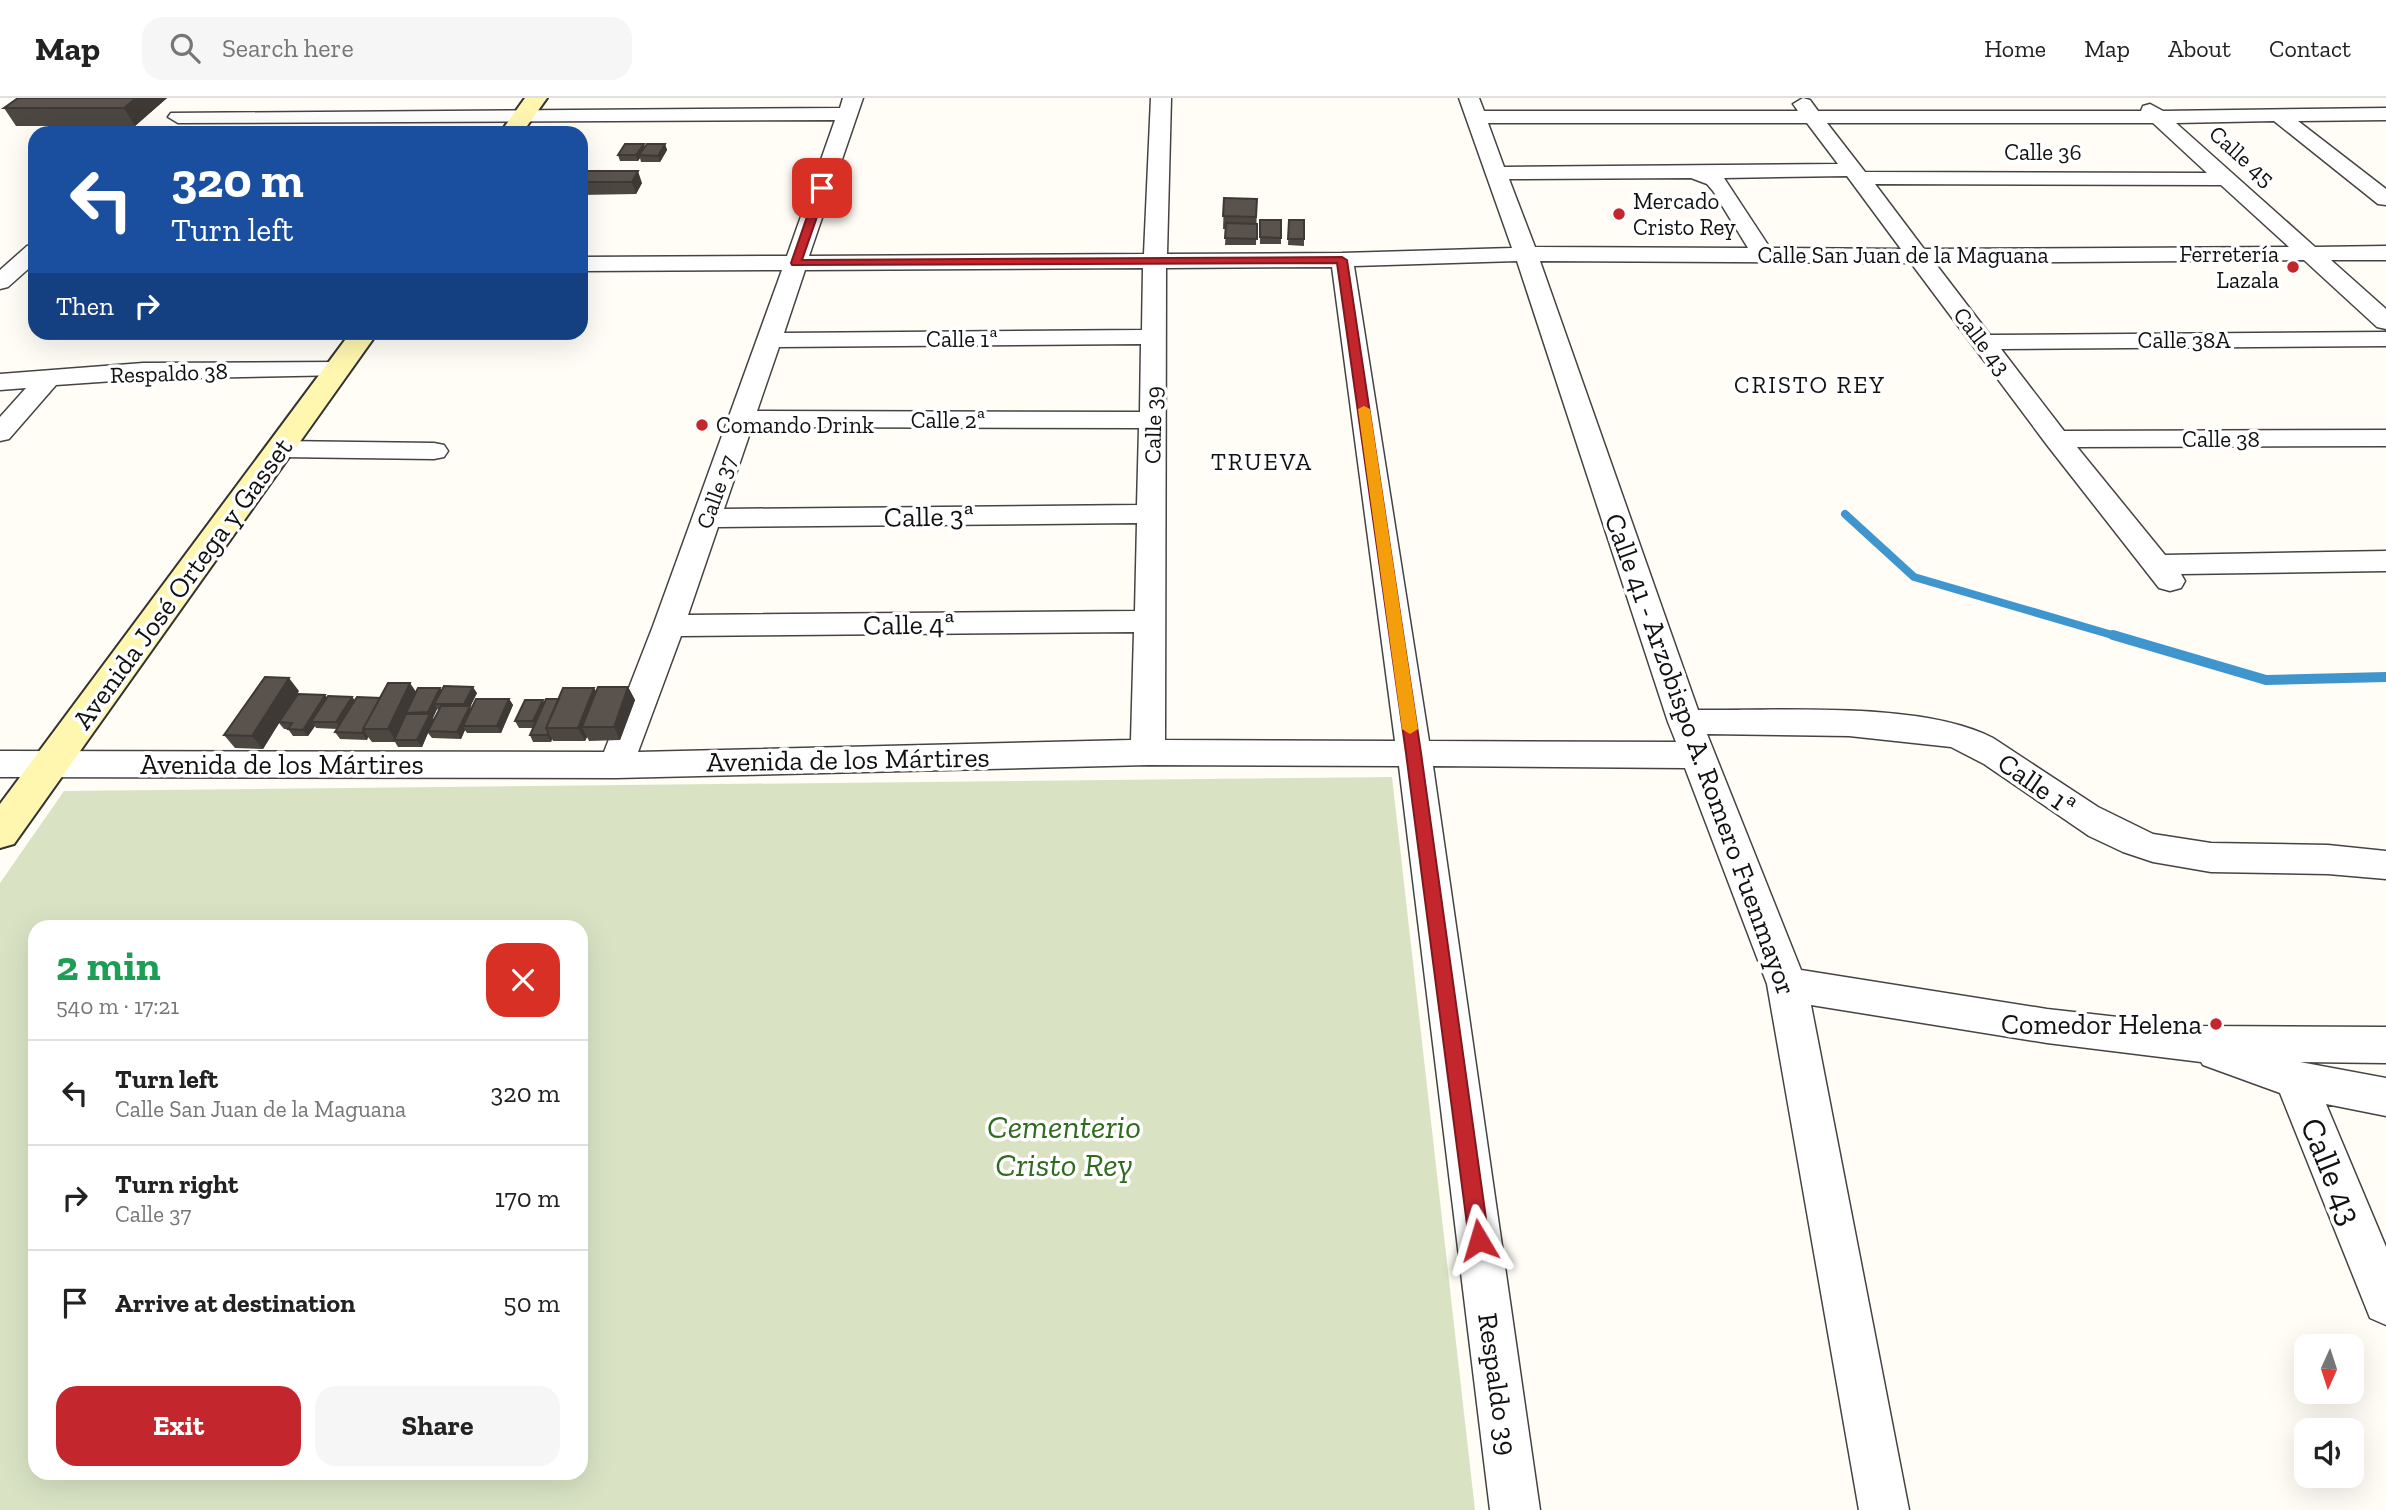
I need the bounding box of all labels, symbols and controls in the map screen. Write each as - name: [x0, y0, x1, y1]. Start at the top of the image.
- search box: [142, 17, 632, 80]
- text: Map: [35, 29, 100, 68]
- icon: search: [166, 29, 204, 67]
- text: Search here: [222, 32, 354, 64]
- text: Home: [1984, 34, 2046, 63]
- text: Map: [2084, 34, 2130, 63]
- text: About: [2168, 34, 2231, 63]
- text: Contact: [2269, 34, 2351, 63]
- street label: Calle 45: [2203, 119, 2281, 193]
- street label: Calle 36: [2004, 138, 2082, 166]
- text: 320 m: [171, 151, 304, 210]
- icon: left: [56, 154, 147, 245]
- pin: [792, 158, 852, 218]
- icon: arrive: [803, 169, 841, 207]
- place label: Mercado Cristo Rey: [1633, 187, 1736, 241]
- marker: Mercado Cristo Rey: [1611, 206, 1627, 222]
- text: Turn left: [171, 211, 293, 249]
- place label: Ferretería Lazala: [2179, 240, 2279, 294]
- street label: Calle San Juan de la Maguana: [1757, 241, 2049, 269]
- marker: Ferretería Lazala: [2285, 259, 2301, 275]
- icon: right: [128, 287, 166, 325]
- text: Then: [56, 290, 114, 322]
- street label: Calle 43: [1947, 301, 2017, 381]
- street label: Calle 1ª: [926, 325, 998, 353]
- street label: Calle 38A: [2138, 326, 2231, 354]
- street label: Respaldo 38: [110, 357, 228, 389]
- district label: CRISTO REY: [1734, 370, 1886, 399]
- street label: Calle 39: [1138, 386, 1168, 464]
- street label: Calle 2ª: [911, 406, 985, 434]
- place label: Comando Drink: [716, 411, 874, 439]
- marker: Comando Drink: [694, 417, 710, 433]
- street label: Calle 38: [2182, 425, 2260, 453]
- street label: Avenida José Ortega y Gasset: [66, 431, 300, 735]
- district label: TRUEVA: [1211, 447, 1313, 476]
- street label: Calle 37: [690, 451, 742, 533]
- street label: Calle 3ª: [884, 499, 974, 534]
- street label: Calle 41 - Arzobispo A. Romero Fuenmayor: [1598, 509, 1803, 1000]
- street label: Calle 4ª: [863, 607, 955, 642]
- street label: Avenida de los Mártires: [706, 741, 990, 778]
- street label: Calle 1ª: [1991, 746, 2082, 823]
- street label: Avenida de los Mártires: [140, 748, 424, 781]
- text: 2 min: [56, 940, 161, 991]
- button: close: [486, 943, 560, 1017]
- text: 540 m · 17:21: [56, 992, 179, 1020]
- place label: Comedor Helena: [2001, 1008, 2202, 1041]
- marker: Comedor Helena: [2208, 1016, 2224, 1032]
- text: Turn left: [115, 1063, 218, 1095]
- icon: left: [56, 1074, 94, 1112]
- text: 320 m: [491, 1077, 560, 1109]
- text: Calle San Juan de la Maguana: [115, 1095, 406, 1123]
- park label: Cementerio Cristo Rey: [987, 1107, 1141, 1184]
- street label: Calle 43: [2293, 1112, 2371, 1230]
- text: Turn right: [115, 1168, 238, 1200]
- icon: right: [56, 1179, 94, 1217]
- text: 170 m: [495, 1182, 560, 1214]
- text: Calle 37: [115, 1200, 191, 1228]
- position arrow: [1442, 1203, 1516, 1277]
- icon: arrive: [56, 1284, 94, 1322]
- text: Arrive at destination: [115, 1287, 355, 1319]
- text: 50 m: [503, 1287, 560, 1319]
- street label: Respaldo 39: [1471, 1311, 1524, 1457]
- north arrow: [2294, 1334, 2364, 1404]
- map controls: [2294, 1334, 2364, 1488]
- button: Exit: [56, 1386, 301, 1466]
- button: Share: [315, 1386, 560, 1466]
- button: sound: [2294, 1418, 2364, 1488]

